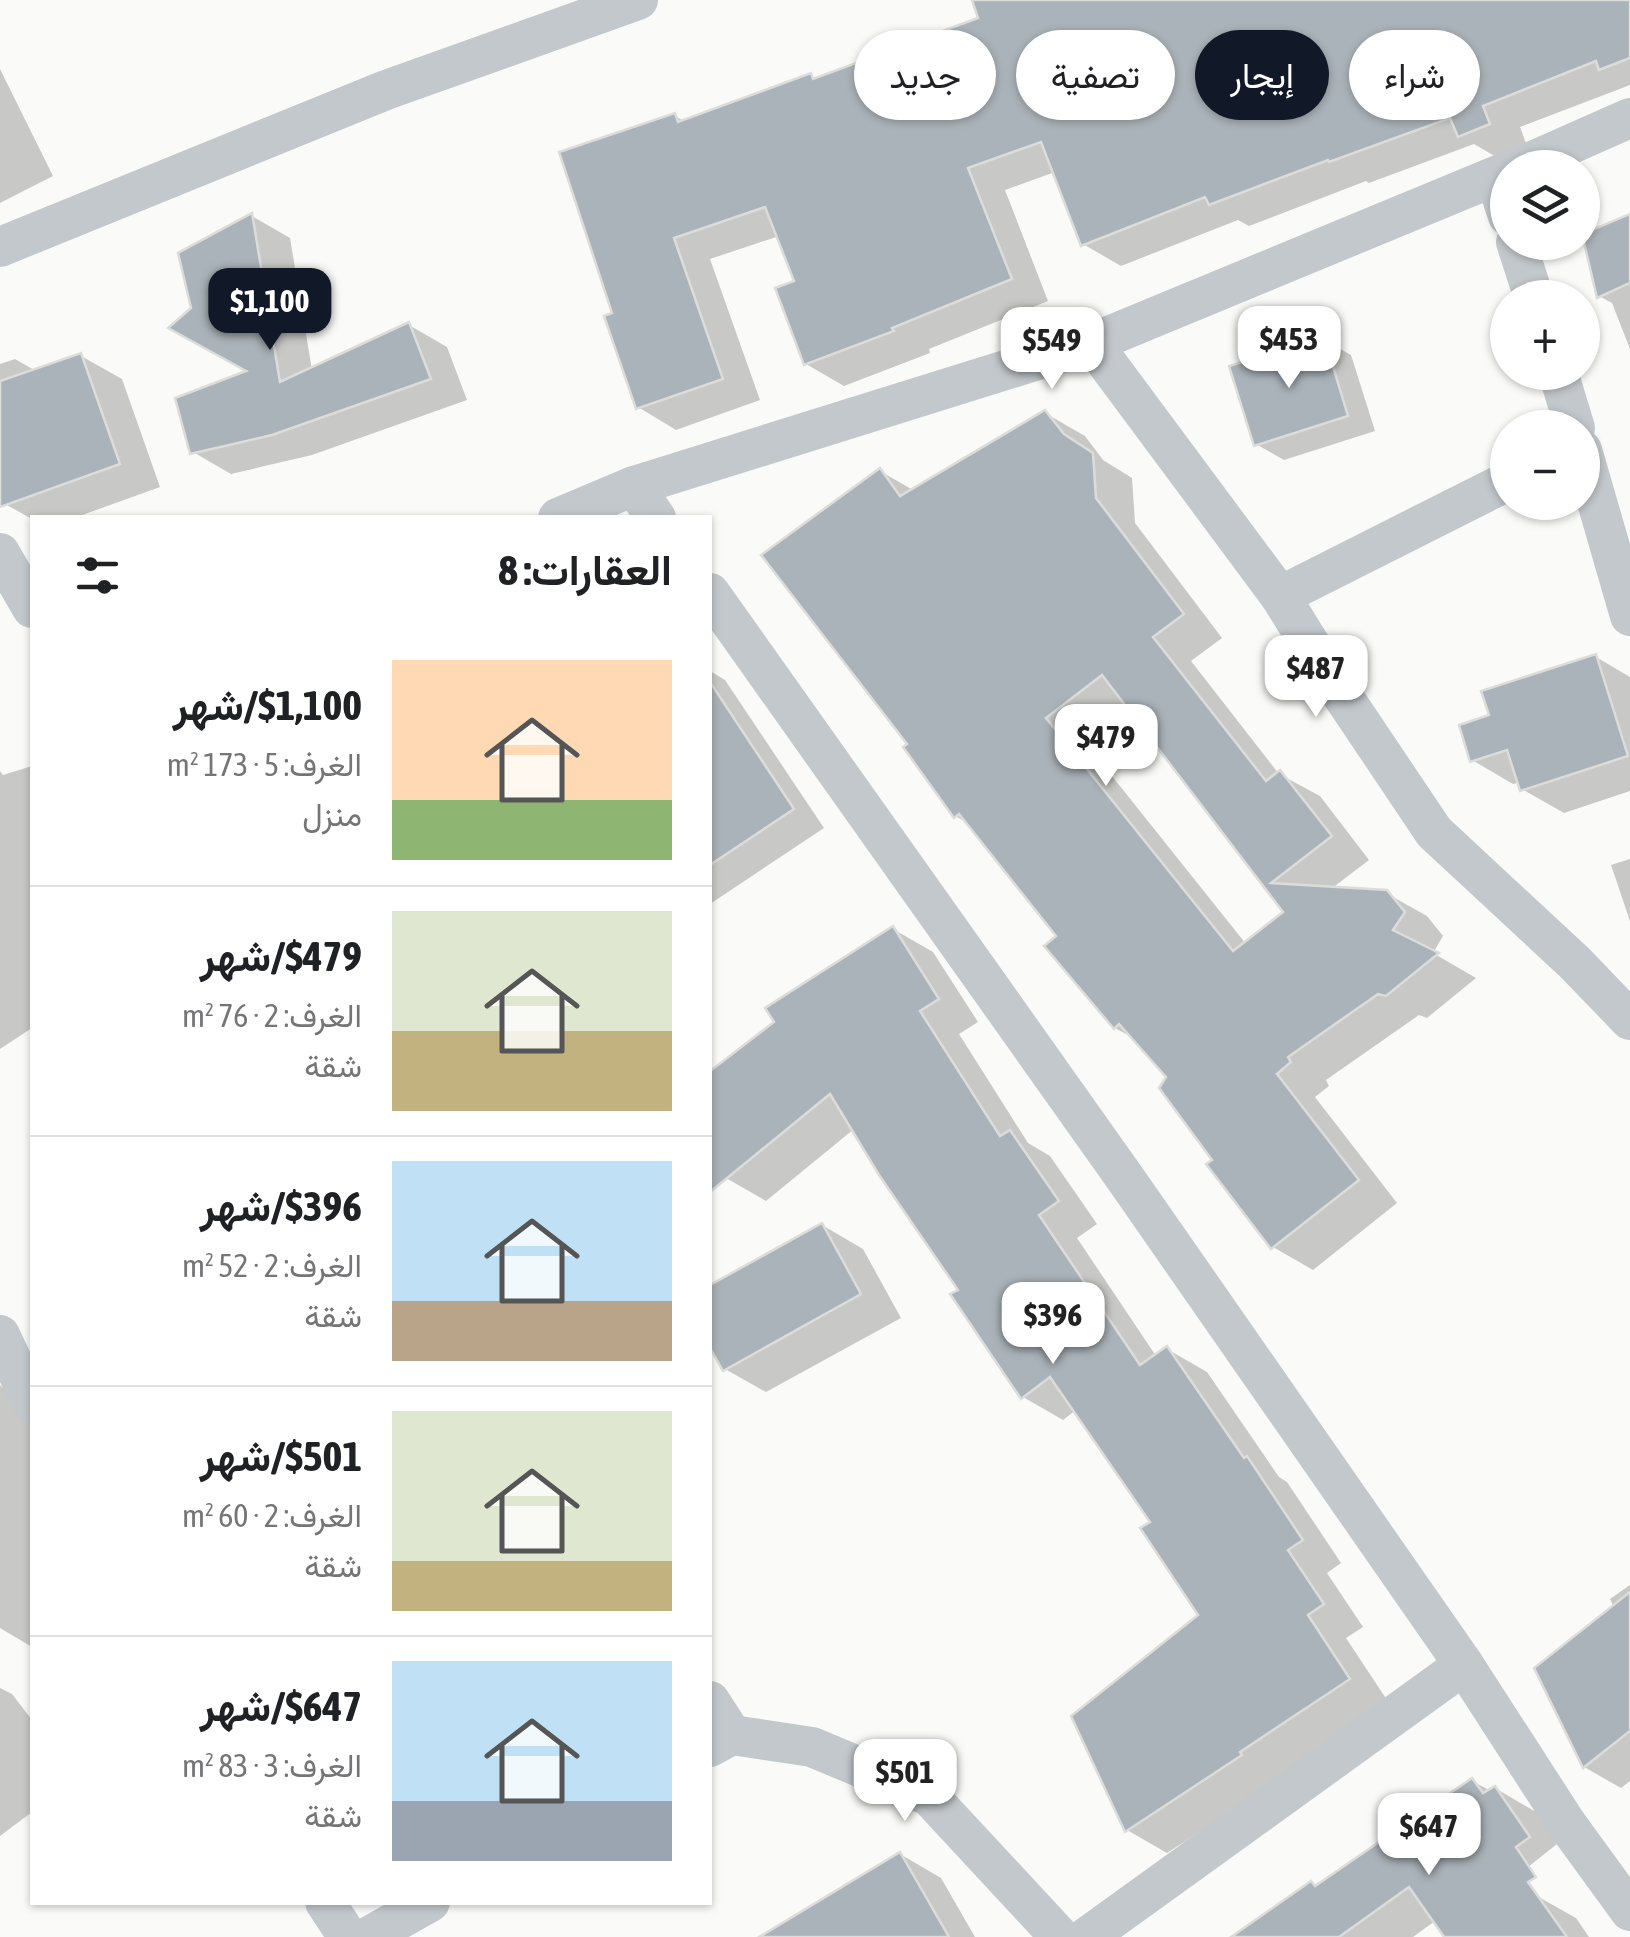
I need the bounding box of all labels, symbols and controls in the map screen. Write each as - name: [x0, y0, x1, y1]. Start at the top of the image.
- chip: جديد: [854, 30, 996, 120]
- chip: تصفية: [1016, 30, 1175, 120]
- chip: إيجار: [1195, 30, 1329, 120]
- chip: شراء: [1349, 30, 1480, 120]
- map controls: [1490, 150, 1600, 520]
- button: layers: [1490, 150, 1600, 260]
- pin: $1,100: [189, 268, 351, 353]
- button: +: [1490, 280, 1600, 390]
- text: $1,100: [230, 282, 310, 319]
- pin: $453: [1230, 306, 1348, 391]
- pin: $549: [993, 307, 1111, 392]
- text: $453: [1260, 320, 1318, 357]
- text: $549: [1023, 321, 1081, 358]
- button: −: [1490, 410, 1600, 520]
- text: العقارات: 8: [498, 546, 672, 594]
- icon: filters: [70, 548, 125, 603]
- pin: $487: [1257, 635, 1375, 720]
- text: $487: [1287, 649, 1345, 686]
- text: $1,100/شهر: [173, 681, 362, 729]
- icon: home: [472, 700, 592, 820]
- pin: $479: [1047, 704, 1165, 789]
- text: $479: [1077, 718, 1135, 755]
- text: الغرف: 5 · 173 m²: [167, 746, 362, 783]
- text: منزل: [302, 796, 362, 833]
- text: $479/شهر: [200, 932, 362, 980]
- icon: home: [472, 951, 592, 1071]
- text: الغرف: 2 · 76 m²: [182, 997, 362, 1034]
- text: شقة: [304, 1047, 362, 1084]
- text: $396/شهر: [200, 1182, 362, 1230]
- icon: home: [472, 1201, 592, 1321]
- text: الغرف: 2 · 52 m²: [182, 1247, 362, 1284]
- pin: $396: [994, 1282, 1112, 1367]
- text: $396: [1024, 1296, 1082, 1333]
- text: شقة: [304, 1297, 362, 1334]
- text: $501/شهر: [200, 1432, 362, 1480]
- icon: home: [472, 1451, 592, 1571]
- text: الغرف: 2 · 60 m²: [182, 1497, 362, 1534]
- text: شقة: [304, 1547, 362, 1584]
- text: $647/شهر: [200, 1682, 362, 1730]
- icon: home: [472, 1701, 592, 1821]
- pin: $501: [846, 1739, 964, 1824]
- text: الغرف: 3 · 83 m²: [182, 1747, 362, 1784]
- text: $501: [876, 1753, 934, 1790]
- pin: $647: [1370, 1793, 1488, 1878]
- text: شقة: [304, 1797, 362, 1834]
- text: $647: [1400, 1807, 1458, 1844]

